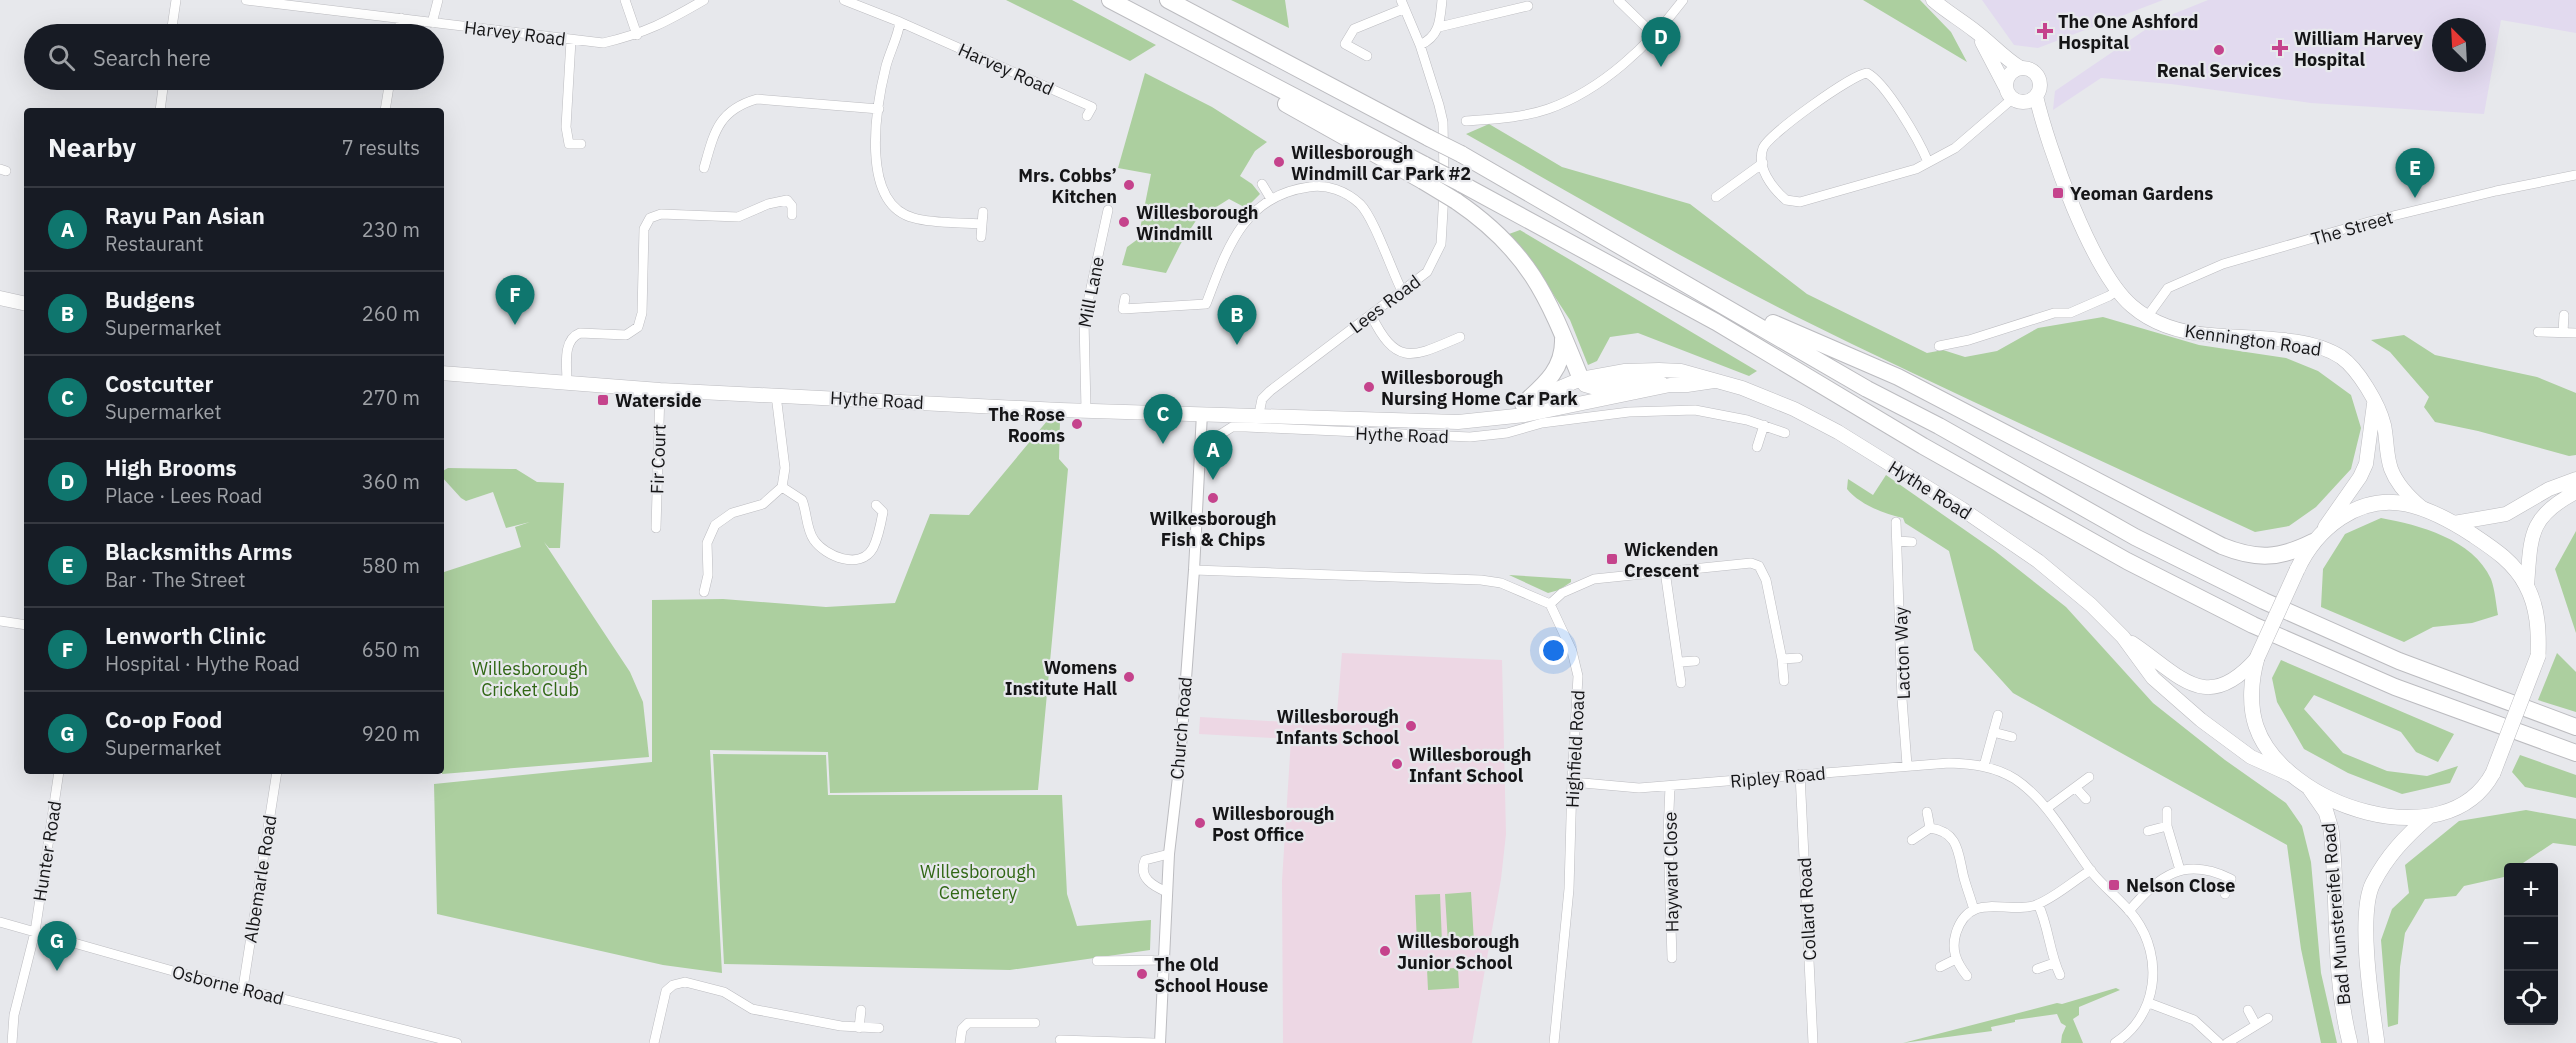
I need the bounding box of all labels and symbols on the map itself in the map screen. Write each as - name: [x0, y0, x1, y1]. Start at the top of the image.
- place label: The One Ashford Hospital: [2058, 10, 2198, 54]
- street label: Harvey Road: [463, 15, 567, 51]
- pin: D: [1642, 17, 1680, 67]
- north arrow: [2432, 18, 2486, 72]
- marker: The One Ashford Hospital: [2036, 22, 2054, 40]
- place label: William Harvey Hospital: [2294, 27, 2423, 71]
- street label: Harvey Road: [955, 38, 1057, 100]
- marker: William Harvey Hospital: [2271, 39, 2289, 57]
- marker: Renal Services: [2212, 43, 2226, 57]
- place label: Renal Services: [2157, 59, 2281, 82]
- place label: Willesborough Windmill Car Park #2: [1291, 141, 1471, 185]
- pin: E: [2396, 148, 2434, 198]
- marker: Willesborough Windmill Car Park #2: [1272, 155, 1286, 169]
- place label: Mrs. Cobbs’ Kitchen: [1018, 164, 1117, 208]
- marker: Mrs. Cobbs’ Kitchen: [1122, 178, 1136, 192]
- place label: Yeoman Gardens: [2070, 182, 2213, 205]
- marker: Yeoman Gardens: [2051, 186, 2065, 200]
- place label: Willesborough Windmill: [1136, 201, 1258, 245]
- street label: The Street: [2308, 205, 2396, 251]
- marker: Willesborough Windmill: [1117, 215, 1131, 229]
- street label: Mill Lane: [1073, 254, 1109, 329]
- street label: Lees Road: [1345, 270, 1425, 338]
- pin: F: [496, 276, 534, 325]
- pin: B: [1218, 296, 1256, 345]
- street label: Kennington Road: [2183, 319, 2323, 361]
- place label: Willesborough Nursing Home Car Park: [1381, 366, 1578, 410]
- marker: Willesborough Nursing Home Car Park: [1362, 380, 1376, 394]
- street label: Hythe Road: [830, 386, 924, 414]
- place label: Waterside: [615, 389, 702, 412]
- marker: Waterside: [596, 393, 610, 407]
- pin: C: [1144, 394, 1182, 444]
- place label: The Rose Rooms: [988, 403, 1065, 447]
- marker: The Rose Rooms: [1070, 417, 1084, 431]
- street label: Hythe Road: [1355, 422, 1449, 448]
- street label: Fir Court: [645, 424, 671, 494]
- pin: A: [1194, 430, 1232, 480]
- street label: Hythe Road: [1884, 455, 1976, 525]
- marker: Wilkesborough Fish & Chips: [1206, 491, 1220, 505]
- place label: Wilkesborough Fish & Chips: [1149, 507, 1277, 551]
- place label: Wickenden Crescent: [1624, 538, 1719, 582]
- marker: Wickenden Crescent: [1605, 552, 1619, 566]
- street label: Lacton Way: [1889, 606, 1915, 700]
- your location: [1539, 636, 1568, 665]
- place label: Womens Institute Hall: [1005, 656, 1118, 700]
- park label: Willesborough Cricket Club: [472, 657, 588, 701]
- marker: Womens Institute Hall: [1122, 670, 1136, 684]
- street label: Church Road: [1165, 676, 1197, 780]
- street label: Highfield Road: [1560, 689, 1590, 809]
- place label: Willesborough Infants School: [1276, 705, 1400, 749]
- marker: Willesborough Infants School: [1404, 719, 1418, 733]
- place label: Willesborough Infant School: [1409, 743, 1531, 787]
- marker: Willesborough Infant School: [1390, 757, 1404, 771]
- street label: Ripley Road: [1729, 761, 1827, 793]
- street label: Hunter Road: [28, 799, 66, 903]
- place label: Willesborough Post Office: [1212, 802, 1334, 846]
- street label: Hayward Close: [1658, 811, 1684, 932]
- street label: Albemarle Road: [239, 813, 281, 945]
- marker: Willesborough Post Office: [1193, 816, 1207, 830]
- street label: Bad Munstereifel Road: [2317, 822, 2355, 1006]
- street label: Collard Road: [1793, 857, 1821, 961]
- park label: Willesborough Cemetery: [920, 860, 1036, 904]
- place label: Nelson Close: [2126, 874, 2235, 897]
- marker: Nelson Close: [2107, 878, 2121, 892]
- pin: G: [38, 922, 76, 971]
- place label: Willesborough Junior School: [1397, 930, 1519, 974]
- marker: Willesborough Junior School: [1378, 944, 1392, 958]
- place label: The Old School House: [1154, 953, 1268, 997]
- street label: Osborne Road: [170, 960, 286, 1010]
- marker: The Old School House: [1135, 967, 1149, 981]

